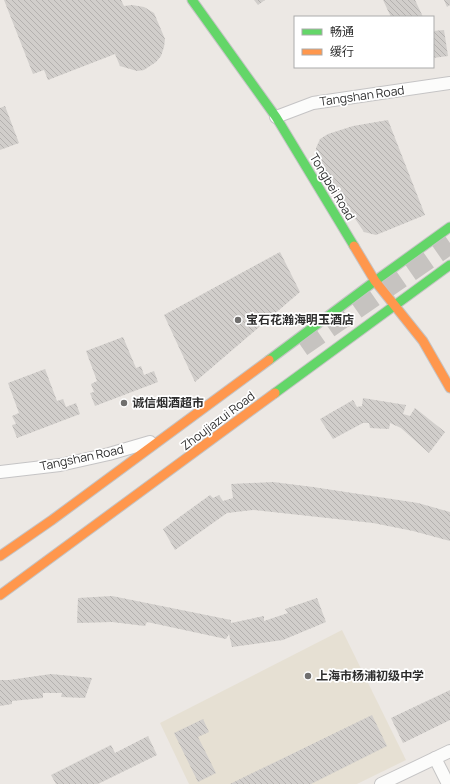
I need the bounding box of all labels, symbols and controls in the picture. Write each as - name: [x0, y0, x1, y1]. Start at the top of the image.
- legend: [294, 16, 434, 68]
- text: 畅通: [330, 23, 354, 40]
- text: 缓行: [330, 43, 354, 60]
- street label: Tangshan Road: [319, 81, 405, 110]
- street label: Tongbei Road: [306, 150, 359, 223]
- place label: 宝石花瀚海明玉酒店: [246, 311, 354, 328]
- marker: 宝石花瀚海明玉酒店: [233, 315, 243, 325]
- street label: Zhoujiazui Road: [177, 387, 258, 454]
- place label: 诚信烟酒超市: [132, 394, 204, 411]
- marker: 诚信烟酒超市: [119, 398, 129, 408]
- street label: Tangshan Road: [38, 440, 125, 475]
- place label: 上海市杨浦初级中学: [316, 667, 424, 684]
- marker: 上海市杨浦初级中学: [303, 671, 313, 681]

